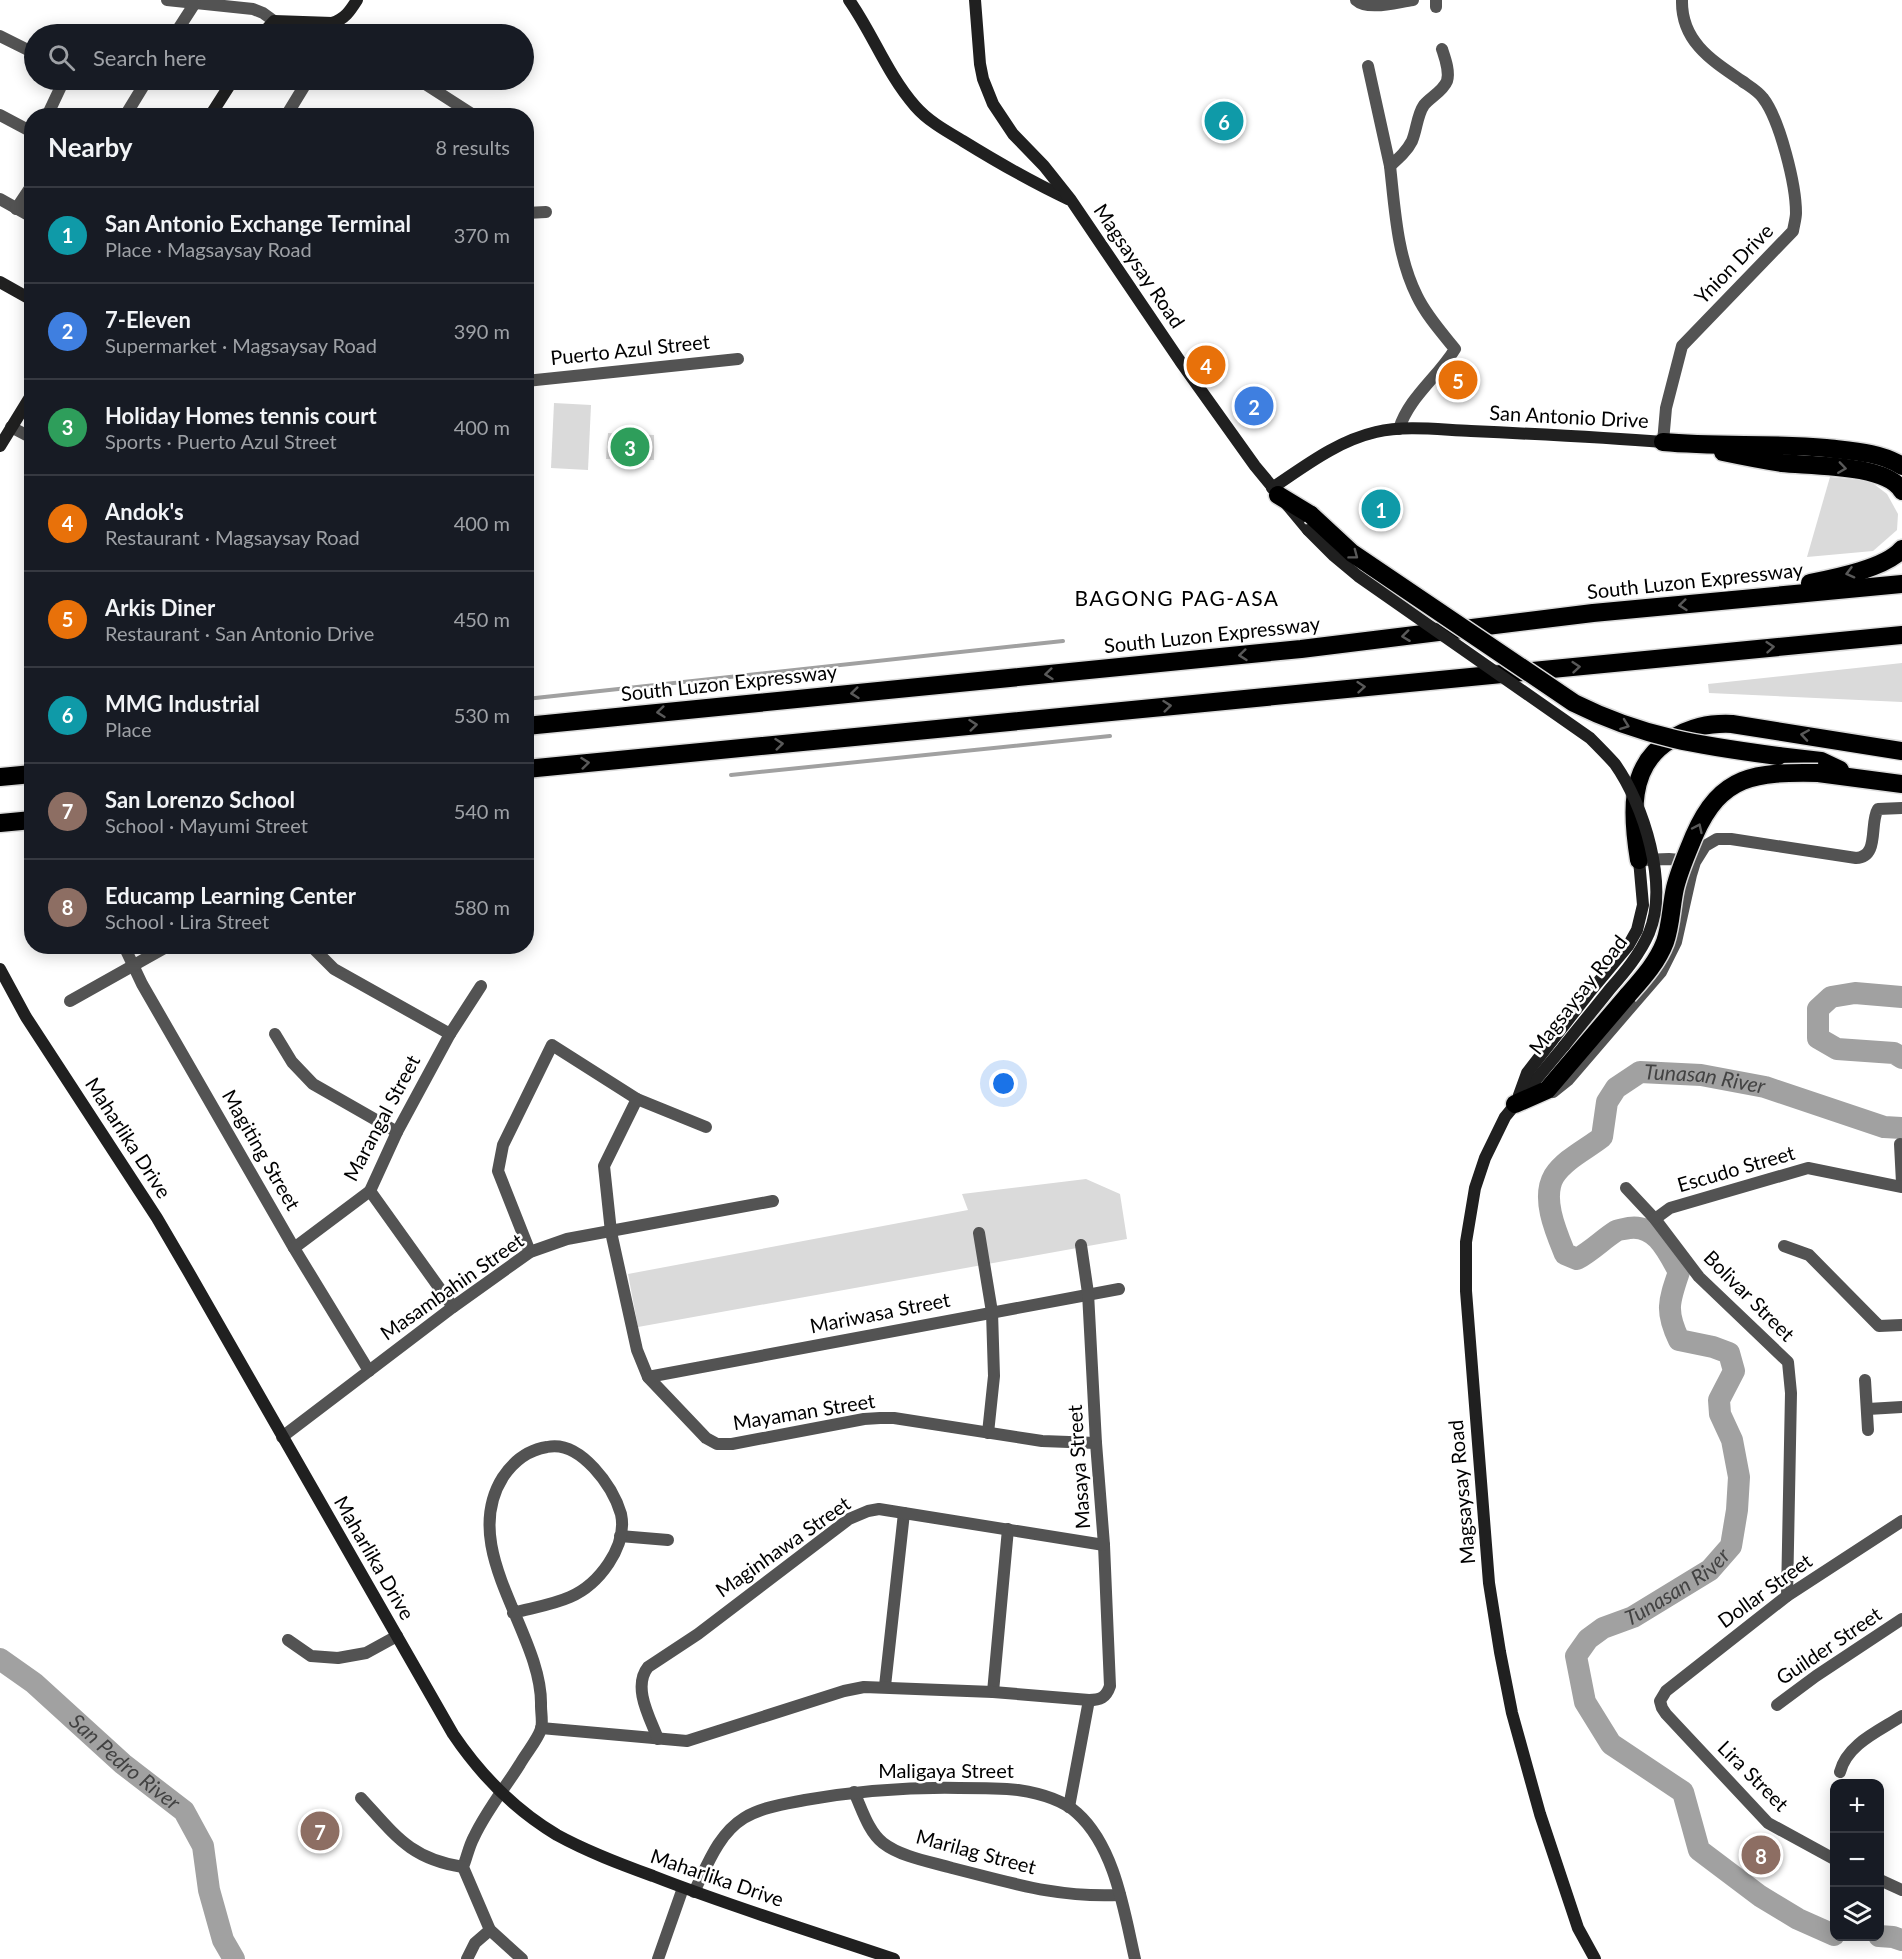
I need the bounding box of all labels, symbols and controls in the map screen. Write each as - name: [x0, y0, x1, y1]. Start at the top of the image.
- search box: [24, 24, 534, 90]
- icon: search: [45, 41, 78, 74]
- text: Search here: [93, 44, 206, 71]
- pin: 6: [1204, 98, 1244, 144]
- text: Nearby: [48, 131, 133, 163]
- text: 8 results: [435, 135, 510, 159]
- street label: Magsaysay Road: [1089, 199, 1190, 332]
- text: San Antonio Exchange Terminal: [105, 210, 411, 237]
- street label: Ynion Drive: [1689, 218, 1777, 308]
- text: 1: [62, 223, 73, 247]
- text: 370 m: [454, 223, 510, 247]
- text: Place · Magsaysay Road: [105, 237, 312, 261]
- text: 7-Eleven: [105, 306, 191, 333]
- text: 2: [62, 319, 73, 343]
- text: 390 m: [454, 319, 510, 343]
- street label: Puerto Azul Street: [549, 329, 711, 369]
- text: Supermarket · Magsaysay Road: [105, 333, 377, 357]
- pin: 4: [1186, 342, 1226, 388]
- pin: 5: [1438, 358, 1478, 403]
- pin: 2: [1234, 384, 1274, 428]
- street label: San Antonio Drive: [1489, 400, 1649, 432]
- text: Holiday Homes tennis court: [105, 402, 377, 429]
- text: 3: [62, 415, 73, 439]
- text: 400 m: [454, 415, 510, 439]
- pin: 3: [610, 424, 650, 470]
- text: Sports · Puerto Azul Street: [105, 429, 337, 453]
- one-way arrow: [1837, 462, 1847, 474]
- pin: 1: [1362, 486, 1400, 532]
- text: Andok's: [105, 498, 184, 525]
- text: 4: [62, 511, 73, 535]
- text: 400 m: [454, 511, 510, 535]
- text: Restaurant · Magsaysay Road: [105, 525, 360, 549]
- one-way arrow: [1347, 547, 1358, 558]
- street label: South Luzon Expressway: [1586, 557, 1805, 603]
- one-way arrow: [1845, 566, 1855, 579]
- district label: BAGONG PAG-ASA: [1074, 585, 1280, 610]
- text: Arkis Diner: [105, 594, 215, 621]
- one-way arrow: [1678, 598, 1687, 610]
- text: 5: [62, 607, 73, 631]
- text: 450 m: [454, 607, 510, 631]
- street label: South Luzon Expressway: [1103, 611, 1322, 657]
- text: Restaurant · San Antonio Drive: [105, 621, 374, 645]
- one-way arrow: [1401, 629, 1410, 642]
- one-way arrow: [1765, 641, 1774, 654]
- one-way arrow: [1239, 648, 1248, 661]
- street label: South Luzon Expressway: [620, 659, 839, 705]
- one-way arrow: [1571, 661, 1580, 674]
- one-way arrow: [1045, 667, 1054, 680]
- one-way arrow: [1356, 681, 1365, 694]
- one-way arrow: [850, 686, 860, 699]
- text: MMG Industrial: [105, 690, 260, 717]
- one-way arrow: [1162, 700, 1171, 713]
- text: 6: [62, 703, 73, 727]
- text: 530 m: [454, 703, 510, 727]
- one-way arrow: [656, 705, 666, 718]
- text: Place: [105, 717, 152, 741]
- one-way arrow: [1619, 718, 1630, 731]
- one-way arrow: [968, 719, 977, 732]
- one-way arrow: [1800, 730, 1810, 742]
- one-way arrow: [774, 738, 783, 751]
- one-way arrow: [580, 758, 589, 770]
- text: San Lorenzo School: [105, 786, 295, 813]
- text: 7: [62, 799, 73, 823]
- text: 540 m: [454, 799, 510, 823]
- text: School · Mayumi Street: [105, 813, 308, 837]
- one-way arrow: [1691, 823, 1703, 834]
- text: Educamp Learning Center: [105, 882, 356, 909]
- text: 8: [62, 895, 73, 919]
- text: 580 m: [454, 895, 510, 919]
- text: School · Lira Street: [105, 909, 269, 933]
- street label: Magsaysay Road: [1523, 930, 1631, 1059]
- street label: Marangal Street: [338, 1050, 424, 1185]
- water label: Tunasan River: [1644, 1058, 1768, 1098]
- your location: [989, 1069, 1018, 1098]
- street label: Maharlika Drive: [81, 1073, 177, 1202]
- street label: Magiting Street: [218, 1085, 306, 1214]
- street label: Escudo Street: [1674, 1140, 1797, 1196]
- street label: Masambahin Street: [375, 1228, 528, 1345]
- street label: Bolivar Street: [1699, 1245, 1800, 1346]
- street label: Mariwasa Street: [808, 1287, 952, 1337]
- street label: Mayaman Street: [731, 1388, 877, 1434]
- street label: Masaya Street: [1062, 1404, 1094, 1530]
- street label: Magsaysay Road: [1443, 1419, 1479, 1565]
- street label: Maharlika Drive: [330, 1491, 420, 1624]
- street label: Maginhawa Street: [710, 1491, 854, 1602]
- water label: Tunasan River: [1621, 1542, 1735, 1630]
- street label: Dollar Street: [1713, 1548, 1816, 1632]
- street label: Guilder Street: [1771, 1601, 1886, 1689]
- water label: San Pedro River: [65, 1708, 186, 1815]
- street label: Lira Street: [1713, 1735, 1794, 1816]
- street label: Maligaya Street: [878, 1758, 1014, 1782]
- map controls: [1830, 1779, 1884, 1941]
- button: +: [1830, 1779, 1884, 1833]
- pin: 7: [300, 1808, 340, 1854]
- street label: Marilag Street: [914, 1824, 1039, 1879]
- pin: 8: [1742, 1832, 1780, 1878]
- button: −: [1830, 1833, 1884, 1887]
- street label: Maharlika Drive: [648, 1843, 787, 1911]
- button: layers: [1830, 1887, 1884, 1941]

